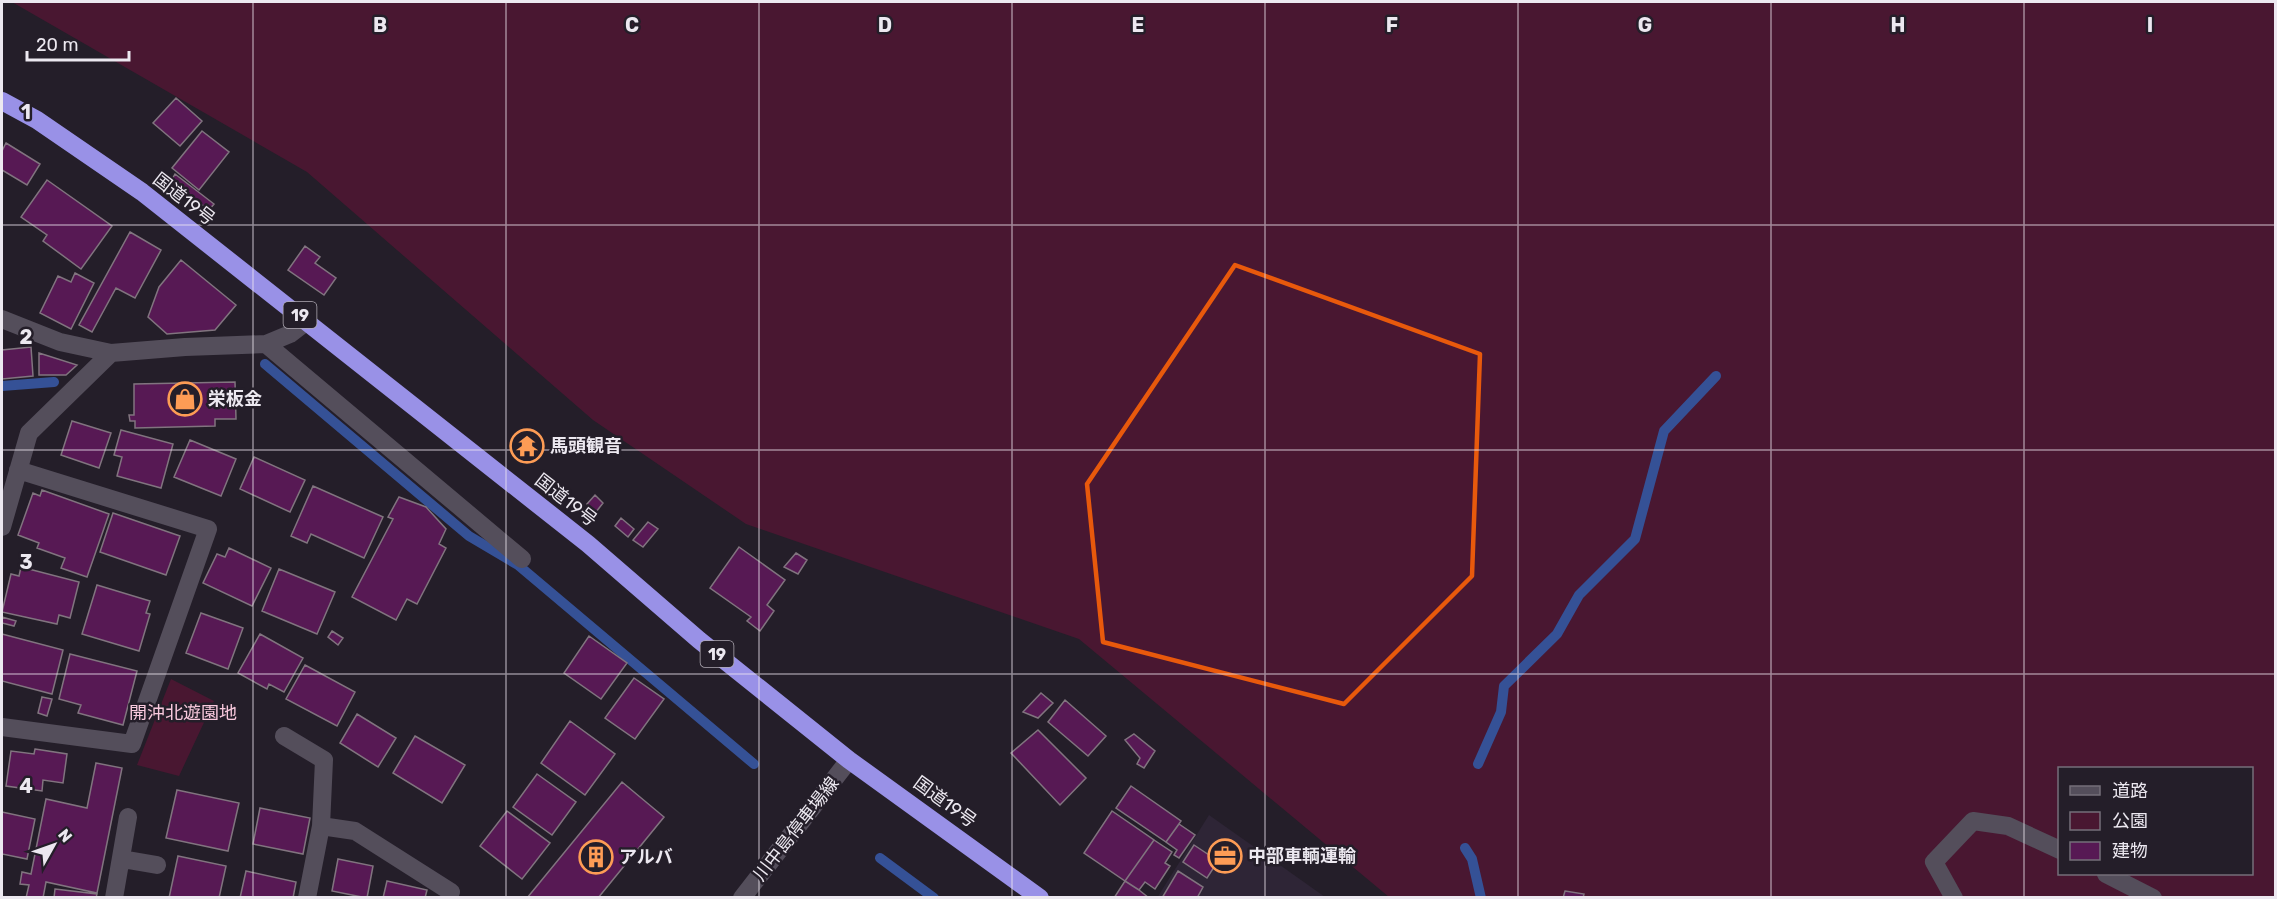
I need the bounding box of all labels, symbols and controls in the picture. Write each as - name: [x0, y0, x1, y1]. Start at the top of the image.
- text: B: [373, 13, 387, 37]
- text: C: [625, 13, 639, 37]
- text: D: [878, 13, 892, 37]
- text: E: [1132, 13, 1144, 37]
- text: F: [1386, 13, 1398, 37]
- text: G: [1638, 13, 1652, 37]
- text: H: [1891, 13, 1905, 37]
- text: I: [2147, 13, 2153, 37]
- scale bar: [27, 24, 129, 62]
- text: 20 m: [36, 34, 78, 56]
- text: 1: [21, 100, 31, 124]
- street label: 国道19号: [149, 168, 219, 230]
- road number: 19: [284, 302, 316, 328]
- text: 2: [20, 325, 33, 349]
- shop icon: 栄板金: [167, 381, 203, 417]
- place label: 栄板金: [208, 388, 262, 410]
- temple icon: 馬頭観音: [509, 428, 545, 464]
- place label: 馬頭観音: [550, 435, 622, 457]
- street label: 国道19号: [531, 469, 601, 531]
- text: 3: [19, 550, 33, 574]
- road number: 19: [700, 641, 734, 667]
- park label: 開沖北遊園地: [129, 702, 237, 724]
- legend: [2058, 767, 2253, 875]
- street label: 国道19号: [909, 772, 981, 832]
- street label: 川中島停車場線: [749, 773, 843, 885]
- text: 4: [19, 774, 33, 798]
- text: 道路: [2112, 780, 2148, 802]
- text: 公園: [2112, 810, 2148, 832]
- north arrow: [24, 815, 84, 875]
- text: N: [54, 825, 76, 846]
- office icon: 中部車輌運輸: [1207, 838, 1243, 874]
- building icon: アルバ: [578, 839, 614, 875]
- text: 建物: [2112, 840, 2148, 862]
- place label: 中部車輌運輸: [1248, 845, 1356, 867]
- place label: アルバ: [619, 846, 673, 868]

